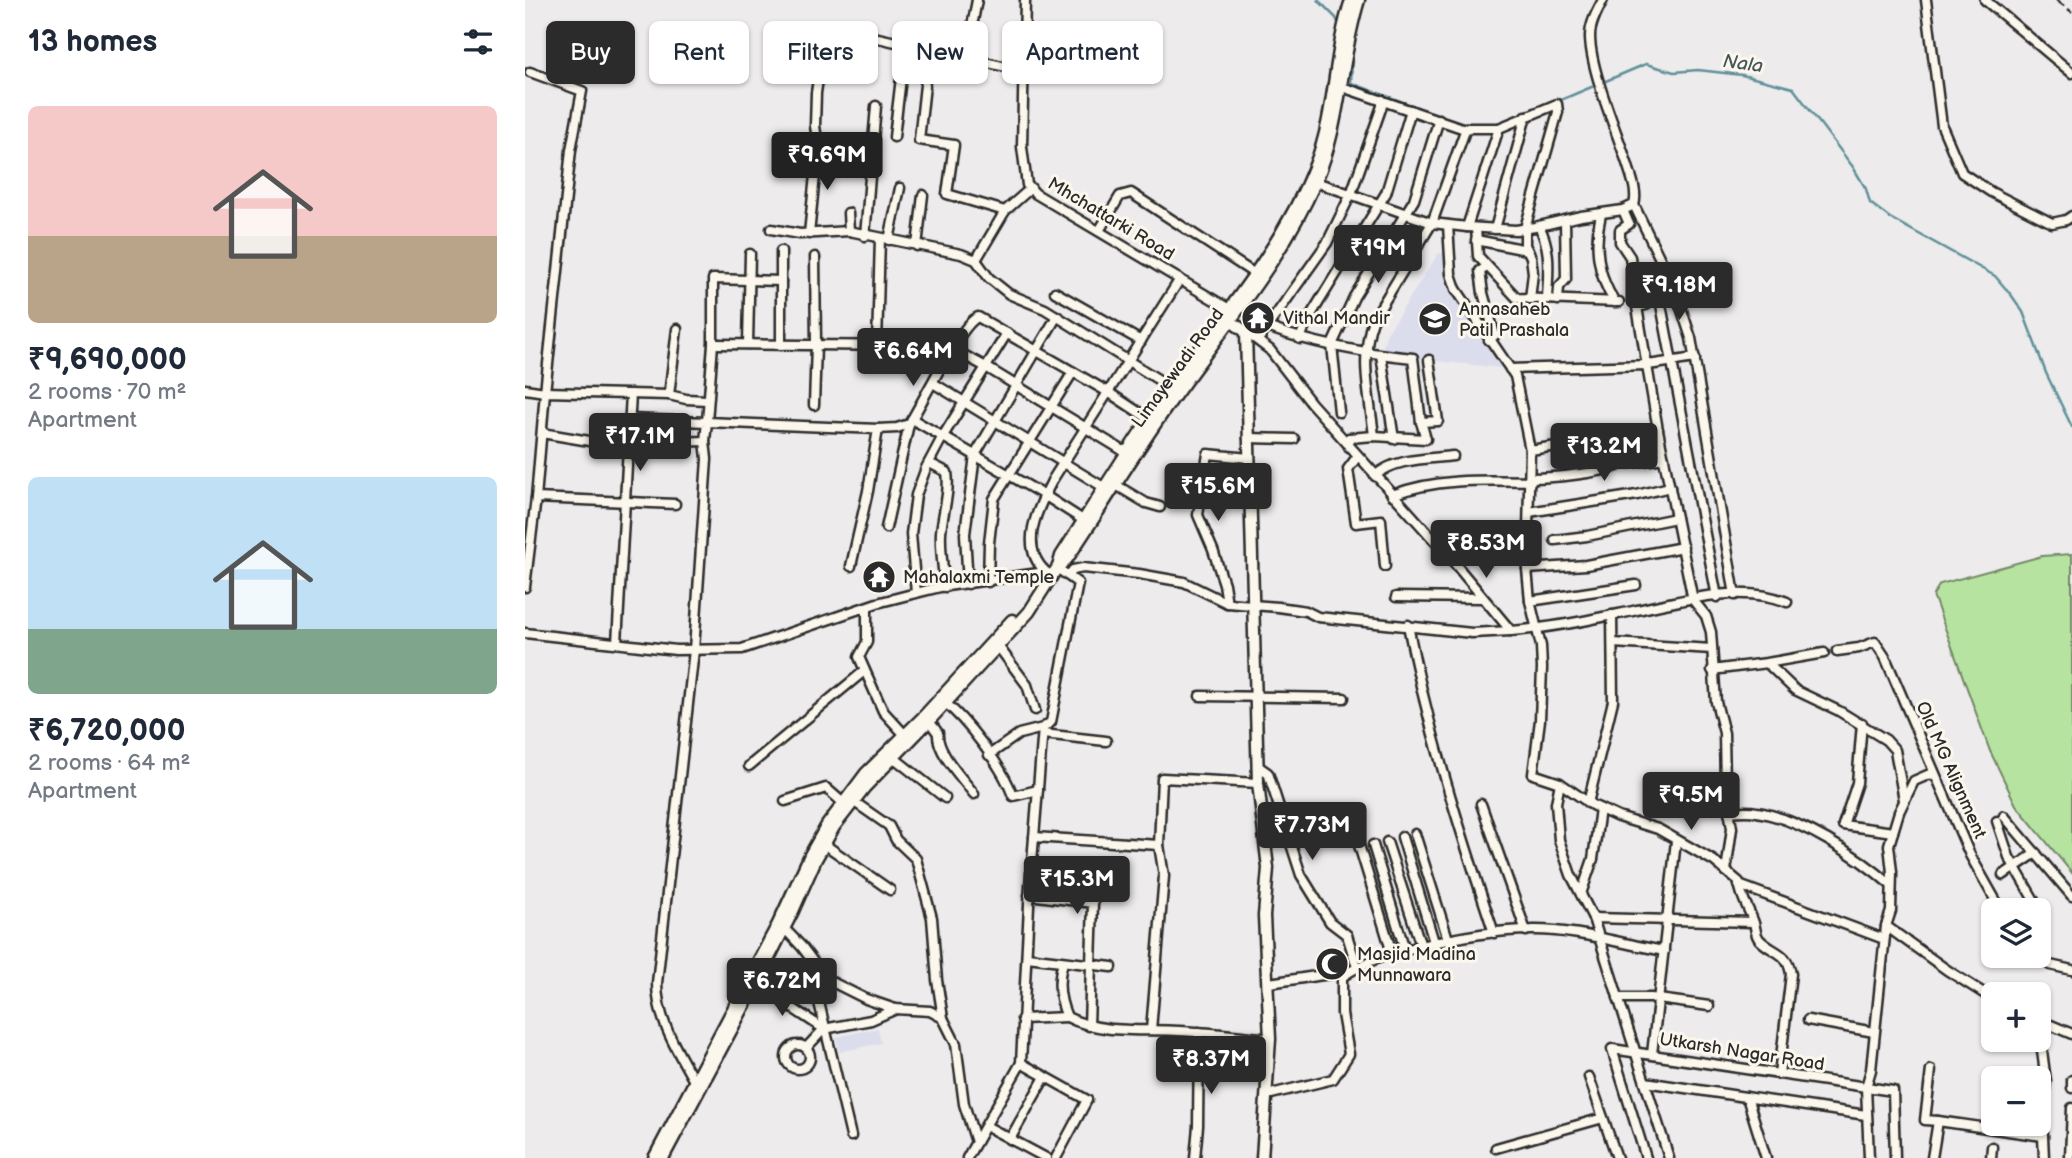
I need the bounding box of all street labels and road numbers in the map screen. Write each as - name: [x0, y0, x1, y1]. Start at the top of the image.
- street label: Mhchattarki Road: [1044, 173, 1178, 265]
- street label: Limayewadi Road: [1128, 304, 1228, 432]
- street label: Old MG Alignment: [1911, 698, 1991, 842]
- street label: Utkarsh Nagar Road: [1658, 1029, 1826, 1075]

